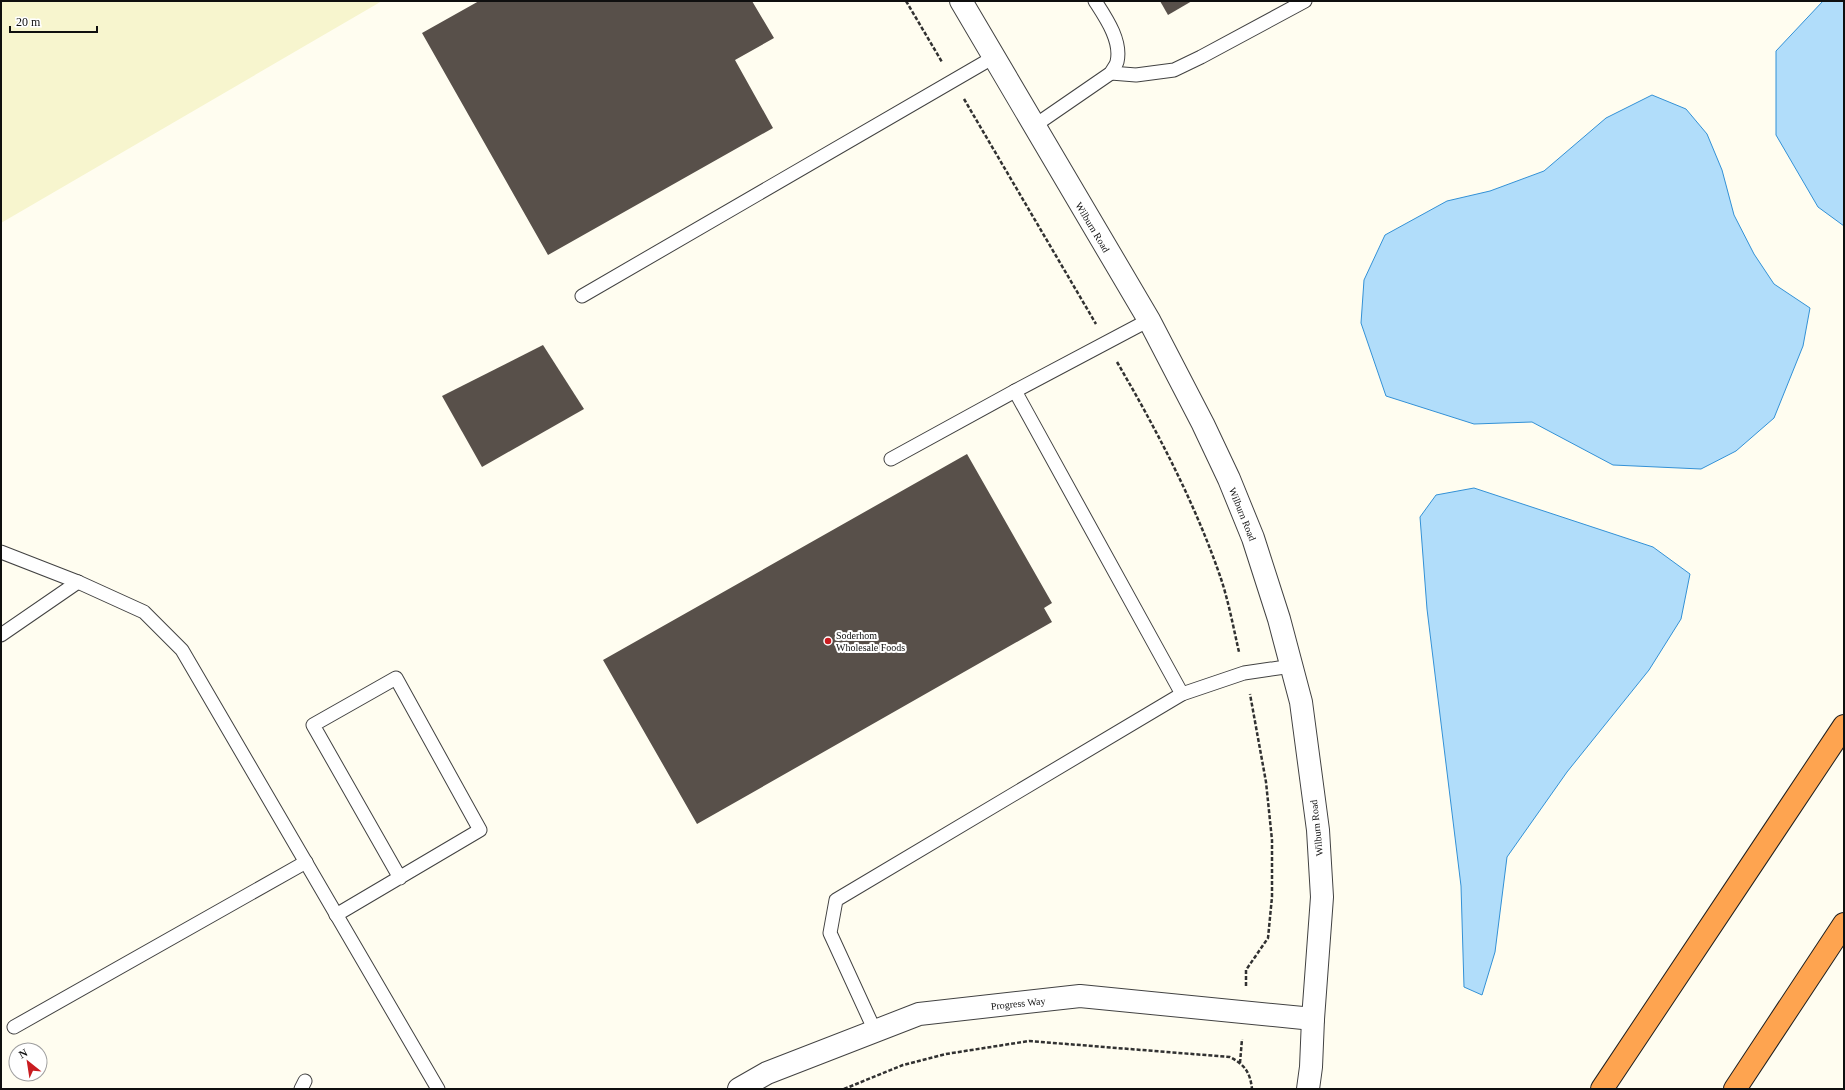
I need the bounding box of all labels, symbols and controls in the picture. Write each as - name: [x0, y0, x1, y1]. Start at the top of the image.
- scale bar: [10, 8, 97, 34]
- text: 20 m: [16, 15, 41, 29]
- street label: Wilburn Road: [1073, 200, 1112, 254]
- street label: Wilburn Road: [1227, 486, 1258, 542]
- place label: Soderhom Wholesale Foods: [836, 630, 905, 653]
- marker: Soderhom Wholesale Foods: [823, 636, 833, 646]
- street label: Wilburn Road: [1308, 799, 1325, 857]
- street label: Progress Way: [990, 995, 1046, 1012]
- north arrow: [8, 1042, 48, 1082]
- text: N: [17, 1046, 29, 1061]

